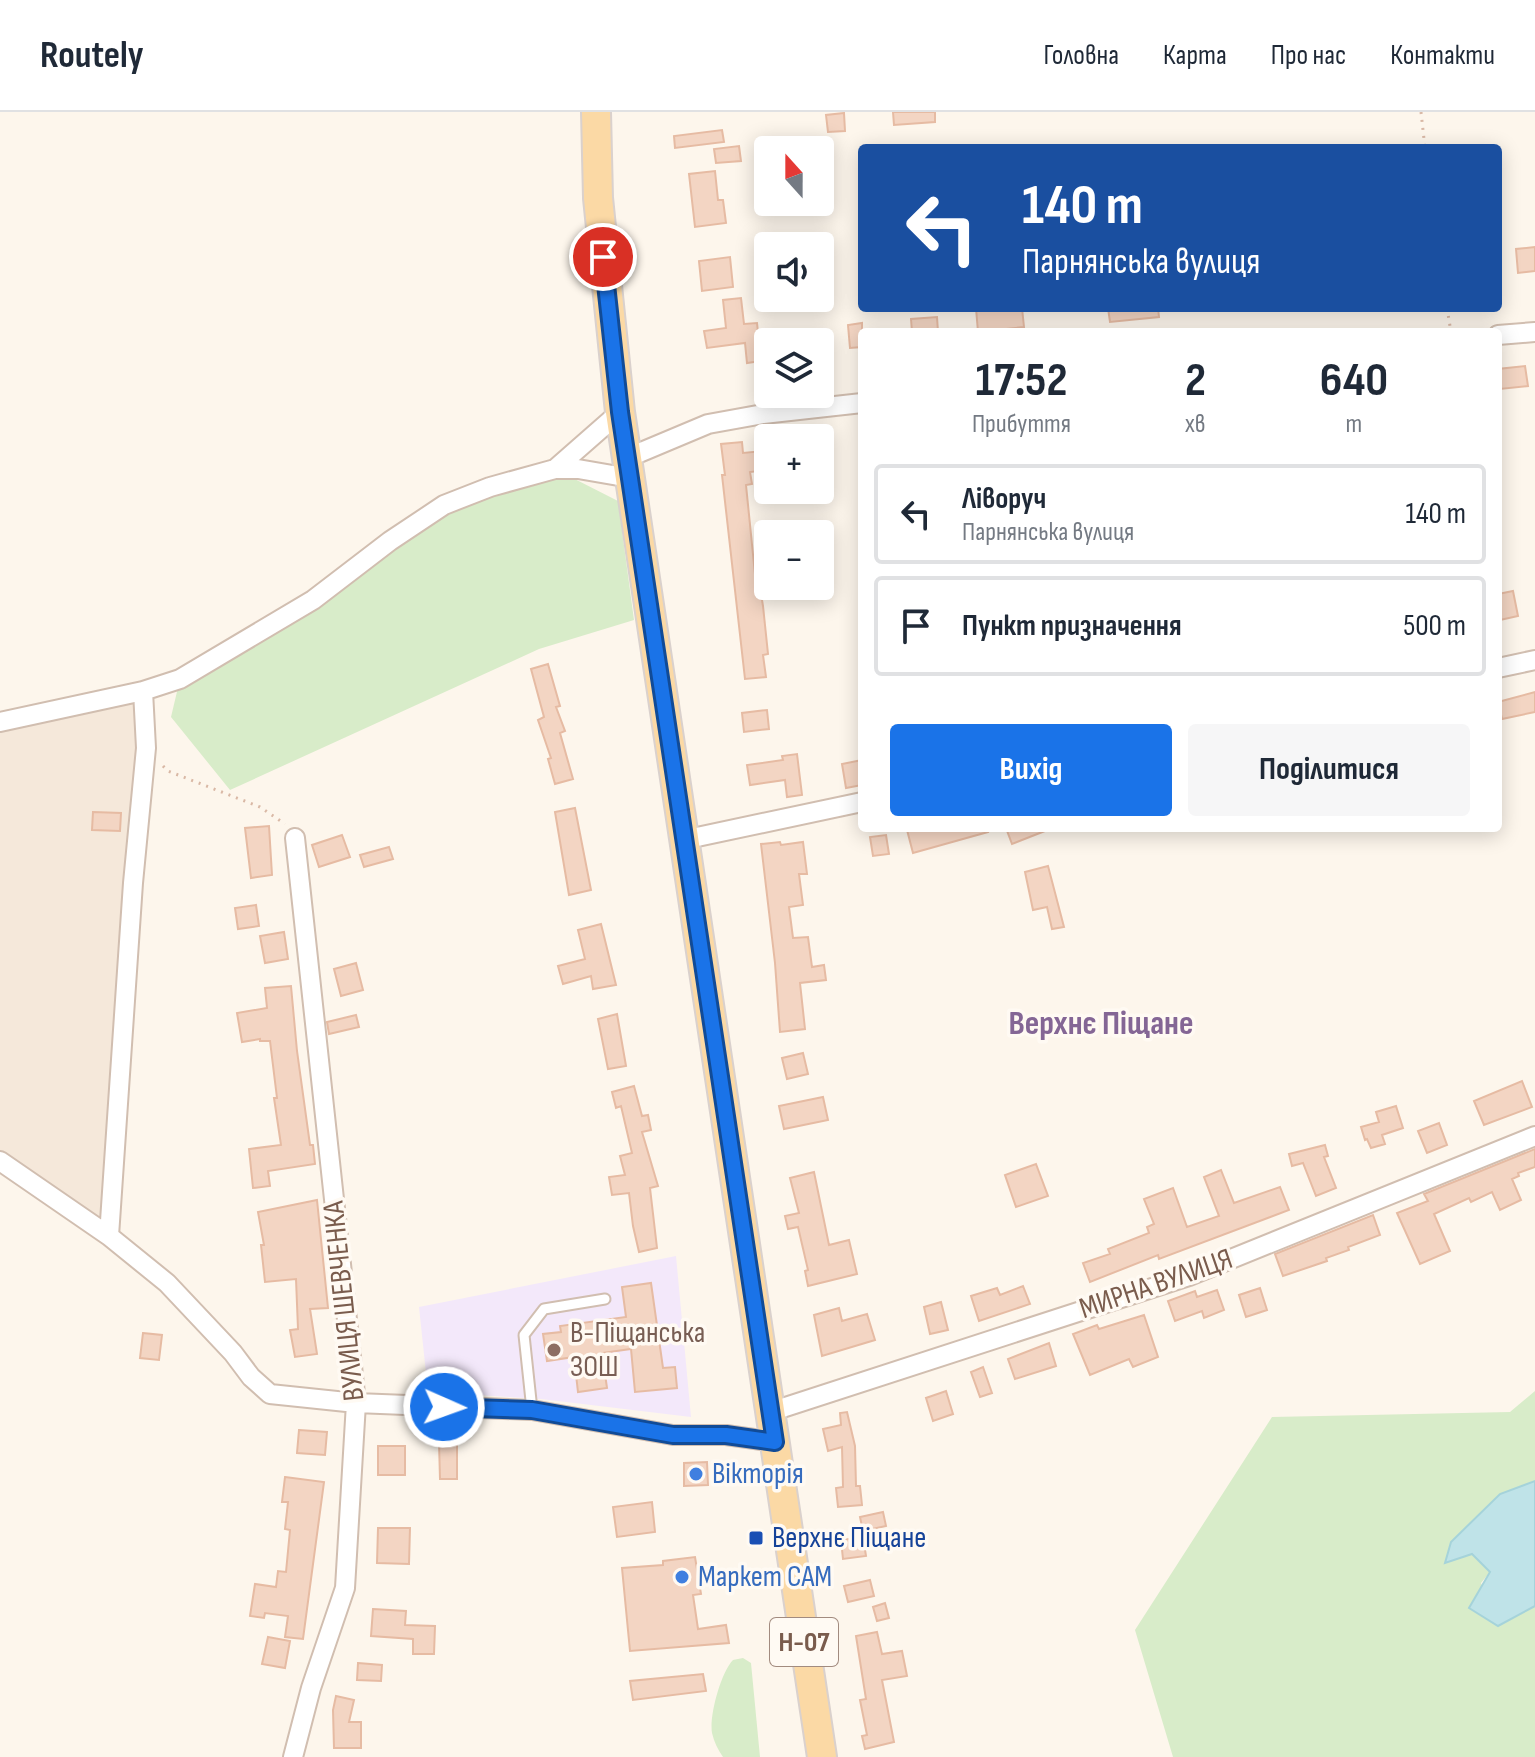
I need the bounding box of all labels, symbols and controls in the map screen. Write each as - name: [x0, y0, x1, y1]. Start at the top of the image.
- text: Routely: [40, 33, 144, 78]
- text: Головна: [1043, 39, 1119, 72]
- text: Карта: [1163, 39, 1227, 72]
- text: Про нас: [1271, 39, 1346, 72]
- text: Контакти: [1390, 39, 1495, 72]
- north arrow: [754, 136, 834, 216]
- map controls: [754, 136, 834, 600]
- text: 140 m: [1022, 173, 1143, 240]
- icon: left: [890, 176, 994, 280]
- pin: [569, 223, 637, 291]
- button: sound: [754, 232, 834, 312]
- icon: arrive: [581, 235, 625, 279]
- text: Парнянська вулиця: [1022, 241, 1260, 284]
- button: layers: [754, 328, 834, 408]
- text: 17:52: [975, 352, 1067, 409]
- text: 2: [1185, 352, 1206, 409]
- text: 640: [1320, 352, 1388, 409]
- text: Прибуття: [972, 409, 1071, 440]
- text: хв: [1185, 409, 1206, 440]
- text: m: [1346, 409, 1362, 440]
- button: +: [754, 424, 834, 504]
- text: Ліворуч: [962, 481, 1046, 517]
- icon: left: [894, 492, 938, 536]
- text: 140 m: [1406, 496, 1466, 532]
- text: Парнянська вулиця: [962, 517, 1134, 548]
- button: −: [754, 520, 834, 600]
- icon: arrive: [894, 604, 938, 648]
- text: Пункт призначення: [962, 608, 1182, 644]
- text: 500 m: [1403, 608, 1466, 644]
- button: Вихід: [890, 724, 1172, 816]
- button: Поділитися: [1188, 724, 1470, 816]
- district label: Верхнє Піщане: [1008, 1003, 1194, 1044]
- street label: ВУЛИЦЯ ШЕВЧЕНКА: [316, 1199, 372, 1403]
- street label: МИРНА ВУЛИЦЯ: [1075, 1241, 1237, 1327]
- place label: В-Піщанська ЗОШ: [570, 1315, 705, 1385]
- marker: В-Піщанська ЗОШ: [545, 1341, 563, 1359]
- position arrow: [402, 1365, 486, 1449]
- place label: Вікторія: [712, 1456, 804, 1492]
- marker: Вікторія: [687, 1465, 705, 1483]
- place label: Верхнє Піщане: [772, 1520, 926, 1556]
- marker: Верхнє Піщане: [747, 1529, 765, 1547]
- place label: Маркет САМ: [698, 1559, 832, 1595]
- marker: Маркет САМ: [673, 1568, 691, 1586]
- road number: Н-07: [770, 1618, 838, 1666]

